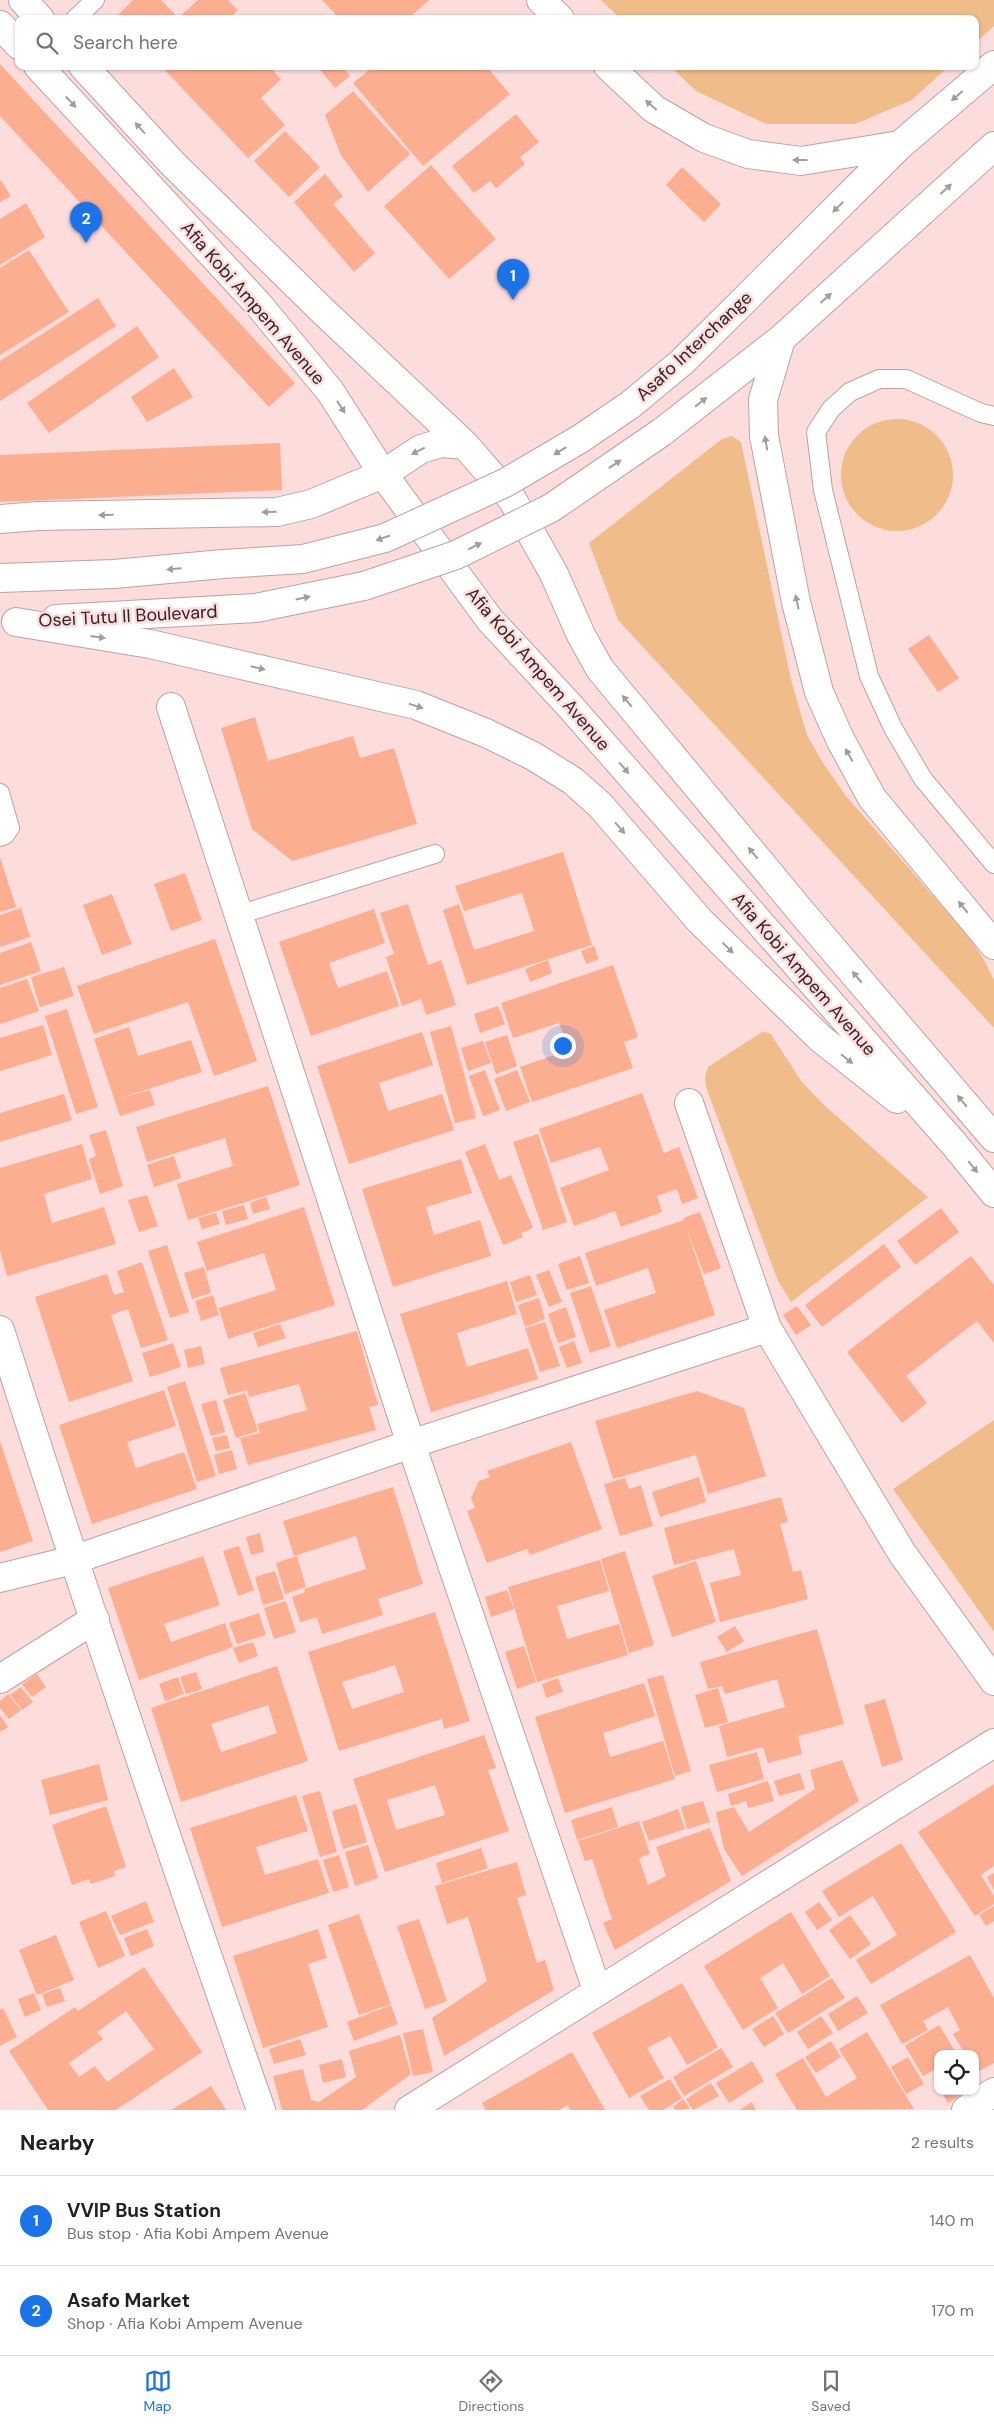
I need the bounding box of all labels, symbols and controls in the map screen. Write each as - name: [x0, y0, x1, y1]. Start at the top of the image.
- search box: [15, 15, 979, 70]
- icon: search: [33, 29, 61, 57]
- text: Search here: [73, 30, 178, 55]
- one-way arrow: [951, 91, 964, 102]
- one-way arrow: [65, 96, 77, 108]
- one-way arrow: [645, 99, 657, 111]
- one-way arrow: [134, 122, 146, 134]
- one-way arrow: [792, 156, 808, 164]
- one-way arrow: [940, 183, 952, 195]
- one-way arrow: [832, 201, 844, 213]
- pin: 2: [70, 202, 102, 243]
- street label: Afia Kobi Ampem Avenue: [175, 216, 331, 390]
- pin: 1: [497, 259, 529, 300]
- street label: Asafo Interchange: [631, 286, 757, 406]
- one-way arrow: [819, 292, 831, 304]
- one-way arrow: [694, 396, 707, 407]
- one-way arrow: [336, 401, 345, 414]
- one-way arrow: [761, 434, 769, 450]
- one-way arrow: [553, 446, 567, 455]
- one-way arrow: [410, 447, 425, 455]
- one-way arrow: [608, 459, 622, 469]
- one-way arrow: [261, 508, 277, 516]
- one-way arrow: [98, 511, 114, 519]
- one-way arrow: [375, 534, 390, 542]
- one-way arrow: [468, 542, 482, 550]
- one-way arrow: [166, 565, 182, 573]
- street label: Afia Kobi Ampem Avenue: [460, 582, 616, 756]
- one-way arrow: [296, 594, 312, 602]
- one-way arrow: [793, 595, 801, 610]
- street label: Osei Tutu II Boulevard: [38, 599, 218, 633]
- one-way arrow: [91, 633, 107, 641]
- one-way arrow: [250, 665, 266, 673]
- one-way arrow: [621, 695, 632, 708]
- one-way arrow: [408, 702, 423, 710]
- one-way arrow: [844, 749, 853, 762]
- one-way arrow: [619, 762, 630, 775]
- one-way arrow: [614, 821, 625, 834]
- one-way arrow: [747, 847, 758, 860]
- street label: Afia Kobi Ampem Avenue: [726, 887, 882, 1061]
- one-way arrow: [958, 901, 969, 914]
- one-way arrow: [722, 942, 734, 954]
- one-way arrow: [851, 972, 863, 984]
- your location: [550, 1033, 576, 1059]
- one-way arrow: [840, 1053, 853, 1064]
- one-way arrow: [957, 1095, 968, 1108]
- one-way arrow: [968, 1160, 979, 1173]
- map controls: [934, 2050, 979, 2095]
- button: locate: [934, 2050, 979, 2095]
- text: Nearby: [20, 2129, 94, 2157]
- text: 2 results: [911, 2132, 974, 2153]
- text: VVIP Bus Station: [67, 2198, 221, 2223]
- text: 1: [33, 2210, 39, 2231]
- text: 140 m: [930, 2210, 974, 2231]
- text: Bus stop · Afia Kobi Ampem Avenue: [67, 2223, 329, 2244]
- text: Asafo Market: [67, 2288, 190, 2313]
- text: 2: [31, 2300, 41, 2321]
- text: 170 m: [931, 2300, 974, 2321]
- text: Shop · Afia Kobi Ampem Avenue: [67, 2313, 303, 2334]
- tab: Map: [143, 2367, 172, 2415]
- tab: Directions: [459, 2367, 524, 2415]
- tab: Saved: [811, 2367, 851, 2415]

